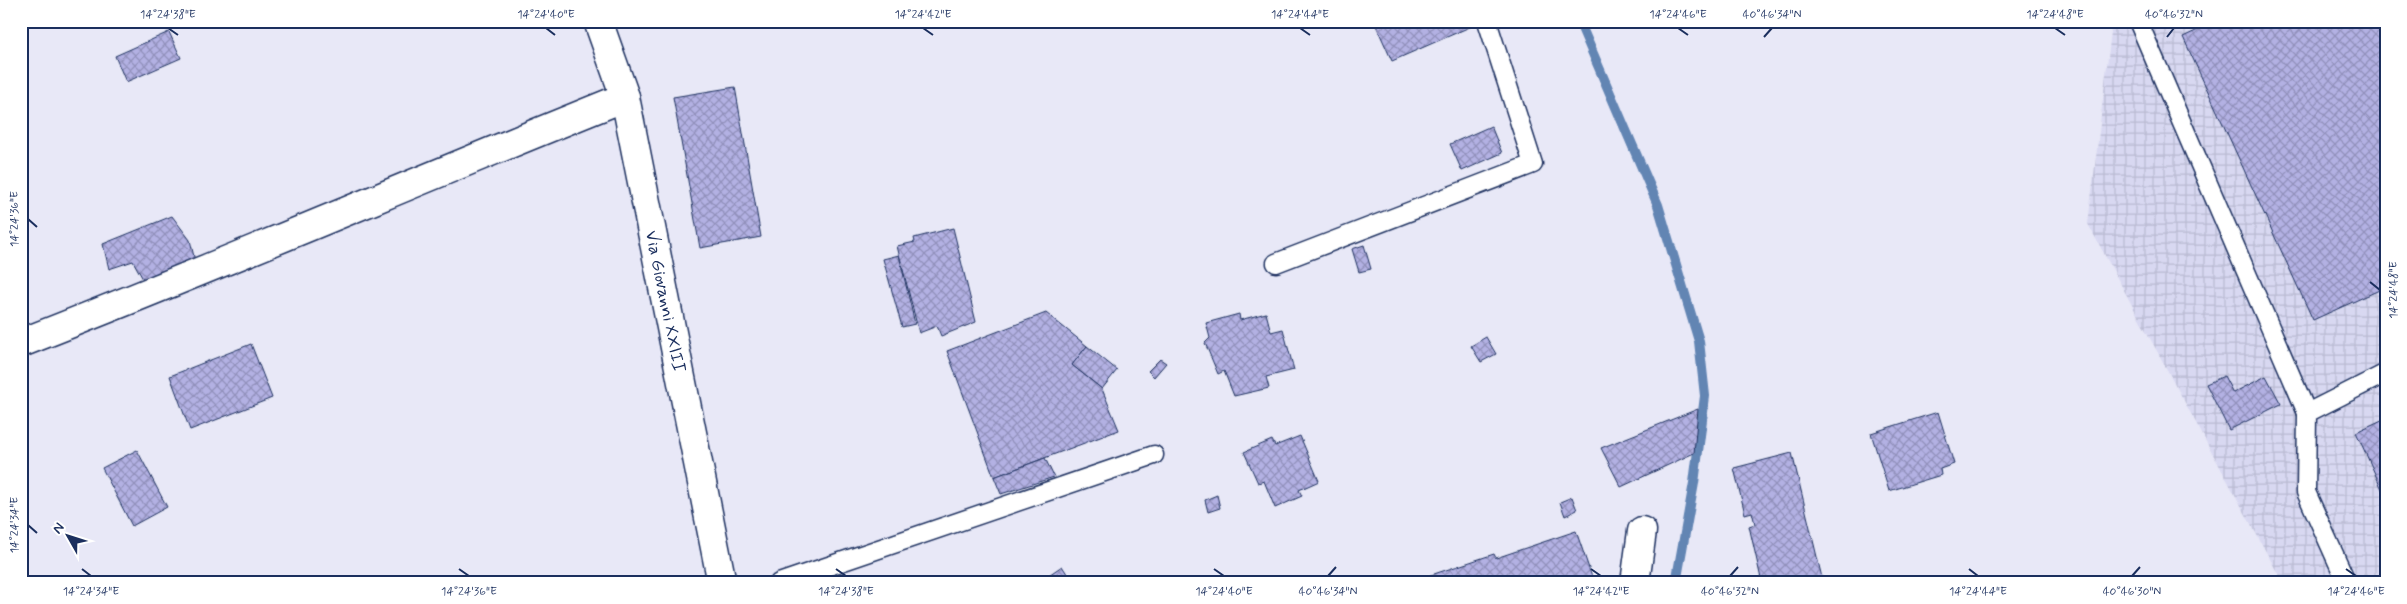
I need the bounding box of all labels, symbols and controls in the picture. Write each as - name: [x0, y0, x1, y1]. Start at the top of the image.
- text: 14°24'38"E: [140, 7, 196, 23]
- text: 14°24'40"E: [517, 7, 575, 23]
- text: 14°24'42"E: [894, 7, 952, 23]
- text: 14°24'44"E: [1271, 7, 1329, 23]
- text: 14°24'46"E: [1649, 7, 1707, 23]
- text: 40°46'34"N: [1742, 7, 1802, 23]
- text: 14°24'48"E: [2026, 7, 2084, 23]
- text: 40°46'32"N: [2145, 7, 2203, 23]
- text: 14°24'36"E: [7, 191, 23, 247]
- street label: Via Giovanni XXIII: [639, 228, 691, 375]
- text: 14°24'48"E: [2386, 261, 2402, 319]
- text: 14°24'34"E: [7, 497, 23, 553]
- north arrow: [42, 512, 92, 562]
- text: N: [49, 519, 69, 538]
- text: 14°24'34"E: [63, 584, 119, 600]
- text: 14°24'36"E: [441, 584, 497, 600]
- text: 14°24'38"E: [818, 584, 874, 600]
- text: 14°24'40"E: [1195, 584, 1253, 600]
- text: 40°46'34"N: [1298, 584, 1358, 600]
- text: 14°24'42"E: [1572, 584, 1630, 600]
- text: 40°46'32"N: [1701, 584, 1759, 600]
- text: 14°24'44"E: [1949, 584, 2007, 600]
- text: 40°46'30"N: [2103, 584, 2161, 600]
- text: 14°24'46"E: [2327, 584, 2385, 600]

